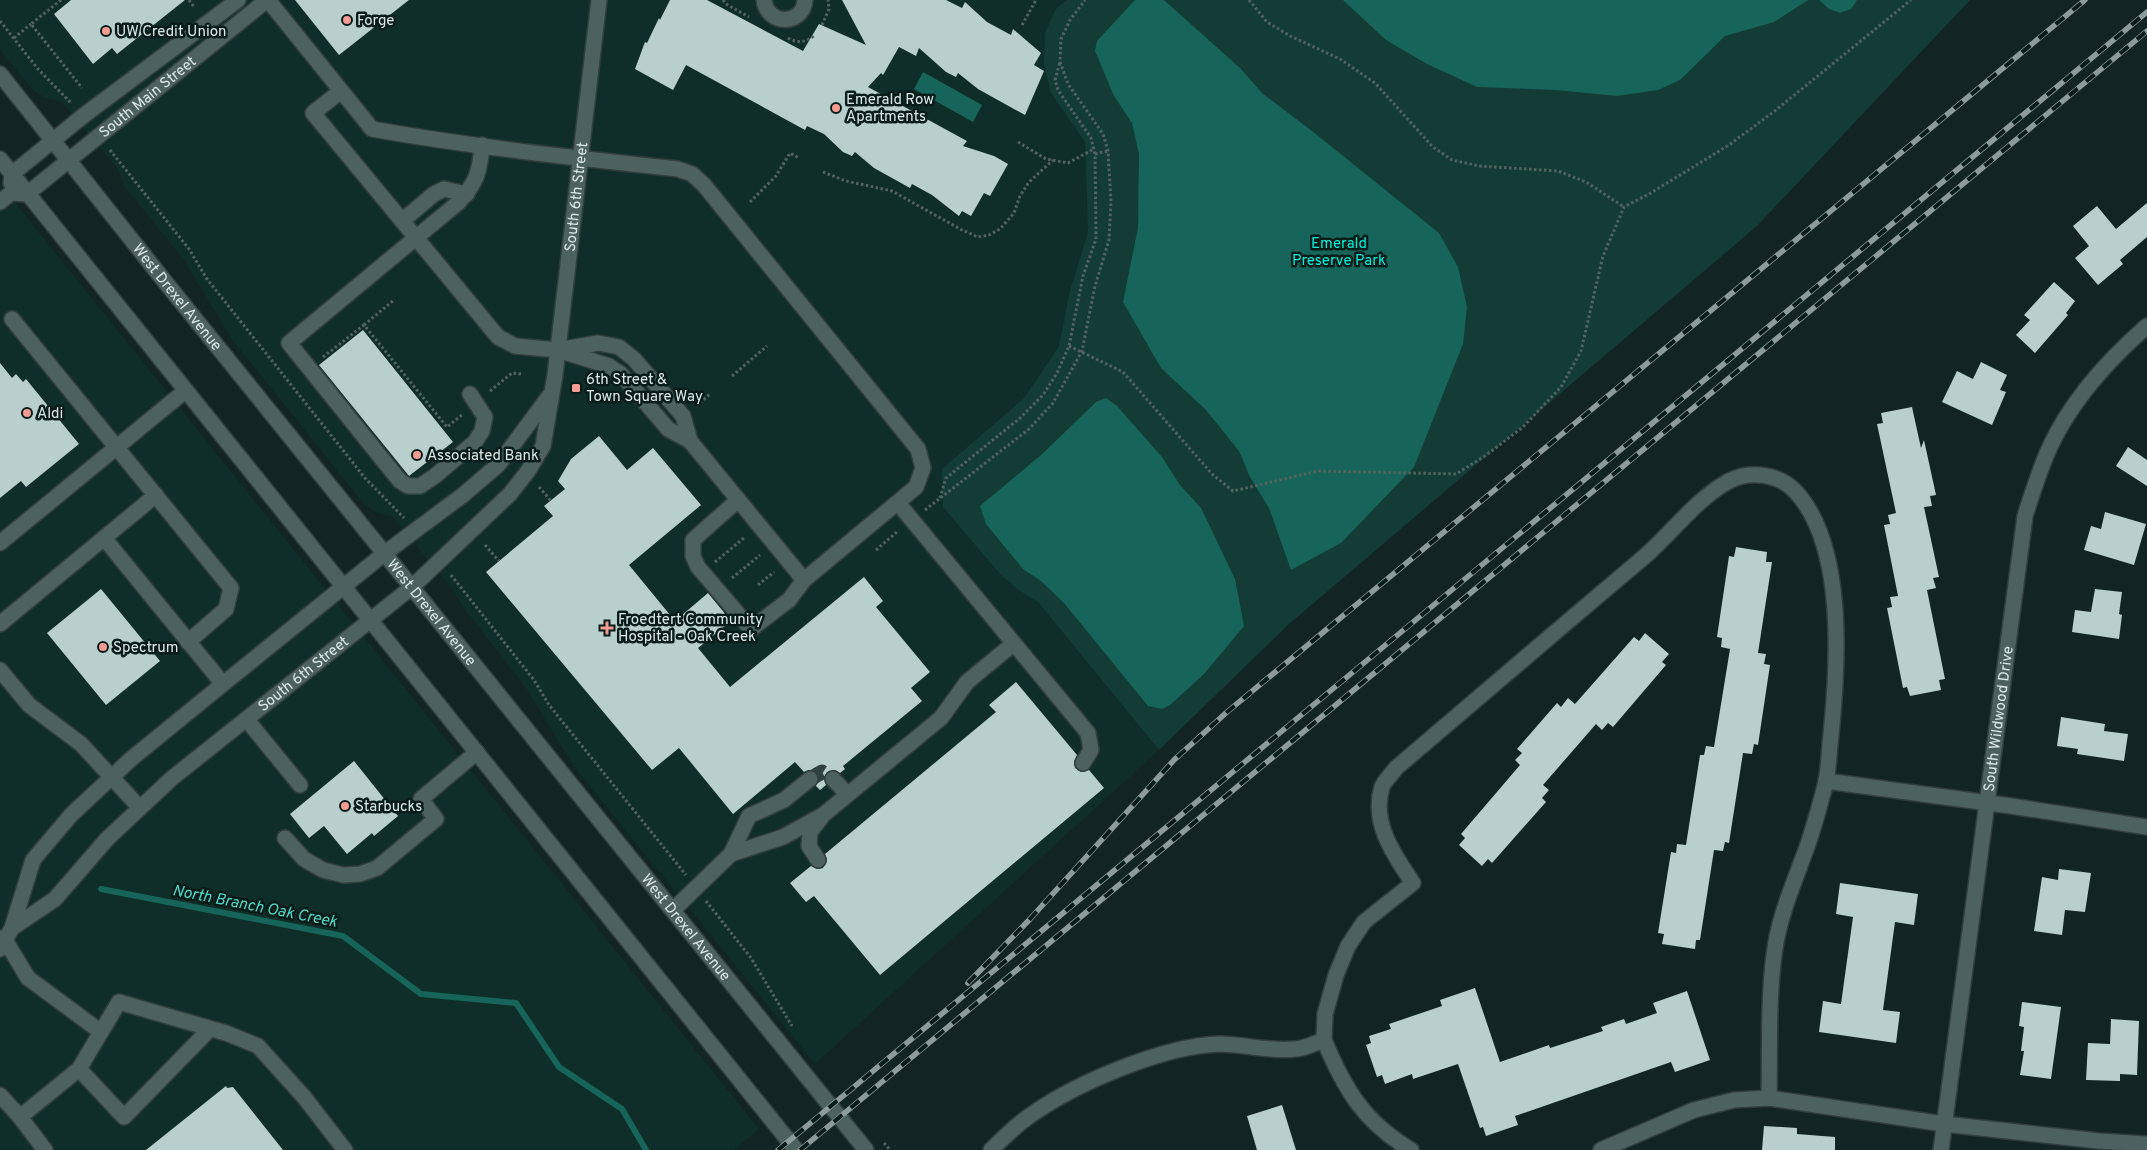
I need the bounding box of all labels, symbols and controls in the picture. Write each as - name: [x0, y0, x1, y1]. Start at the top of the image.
- place label: Forge: [357, 12, 394, 31]
- marker: Forge: [341, 14, 353, 26]
- place label: UW Credit Union: [116, 23, 226, 42]
- marker: UW Credit Union: [100, 25, 112, 37]
- street label: South Main Street: [96, 53, 201, 143]
- place label: Emerald Row Apartments: [846, 91, 934, 127]
- marker: Emerald Row Apartments: [830, 102, 842, 114]
- street label: South 6th Street: [562, 141, 593, 253]
- park label: Emerald Preserve Park: [1292, 235, 1386, 271]
- street label: West Drexel Avenue: [128, 240, 225, 355]
- place label: 6th Street & Town Square Way: [586, 371, 703, 407]
- marker: 6th Street & Town Square Way: [570, 382, 582, 394]
- place label: Aldi: [37, 405, 63, 424]
- marker: Aldi: [21, 407, 33, 419]
- place label: Associated Bank: [427, 447, 539, 466]
- marker: Associated Bank: [411, 449, 423, 461]
- street label: West Drexel Avenue: [382, 556, 480, 671]
- place label: Froedtert Community Hospital - Oak Creek: [618, 611, 763, 647]
- marker: Froedtert Community Hospital - Oak Creek: [600, 621, 614, 635]
- street label: South 6th Street: [255, 633, 353, 717]
- place label: Spectrum: [113, 639, 178, 658]
- marker: Spectrum: [97, 641, 109, 653]
- street label: South Wildwood Drive: [1981, 645, 2019, 793]
- place label: Starbucks: [355, 798, 422, 817]
- marker: Starbucks: [339, 800, 351, 812]
- street label: West Drexel Avenue: [636, 871, 734, 986]
- water label: North Branch Oak Creek: [171, 881, 339, 933]

